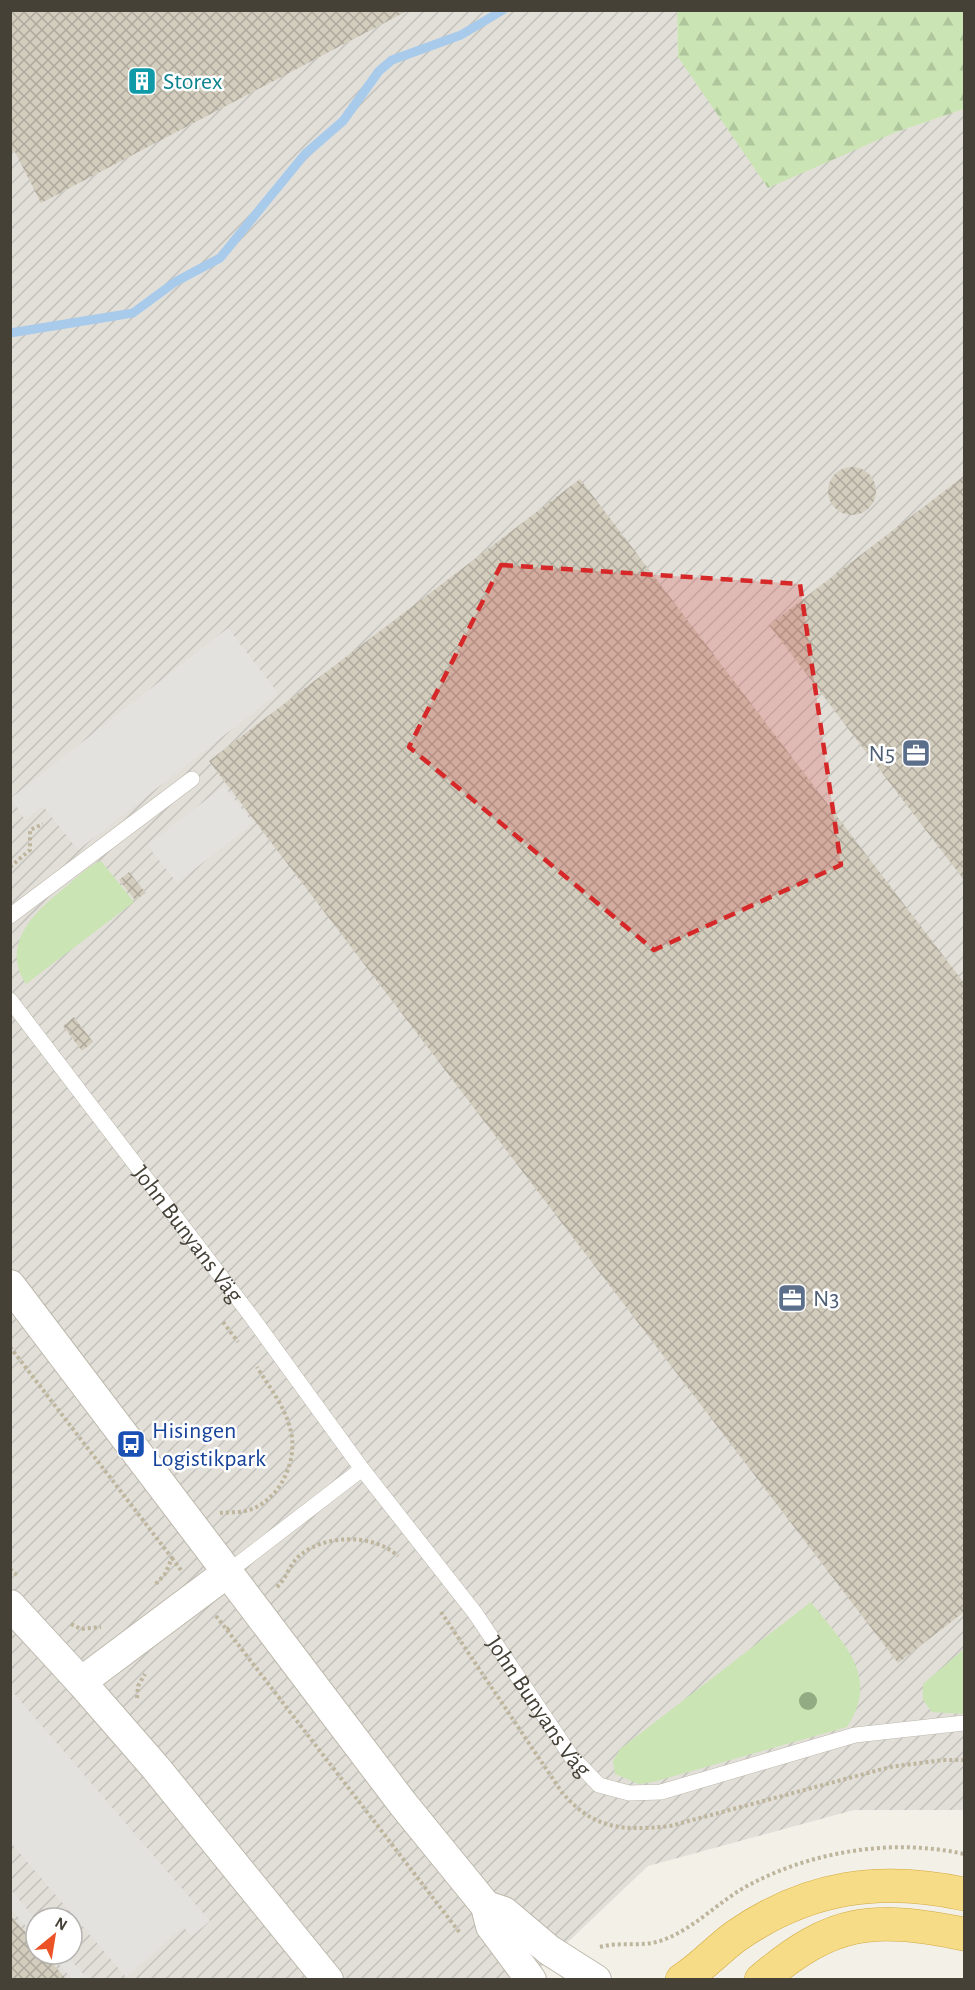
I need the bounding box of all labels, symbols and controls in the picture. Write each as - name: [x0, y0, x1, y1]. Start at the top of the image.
- building icon: Storex: [126, 65, 158, 97]
- place label: Storex: [163, 70, 223, 94]
- office icon: N5: [900, 737, 932, 769]
- place label: N5: [869, 742, 895, 766]
- street label: John Bunyans Väg: [128, 1161, 247, 1308]
- office icon: N3: [776, 1282, 808, 1314]
- place label: N3: [813, 1287, 839, 1311]
- place label: Hisingen Logistikpark: [152, 1419, 266, 1471]
- bus stop icon: Hisingen Logistikpark: [115, 1428, 147, 1460]
- street label: John Bunyans Väg: [481, 1632, 595, 1782]
- north arrow: [24, 1906, 84, 1966]
- text: N: [52, 1914, 70, 1934]

